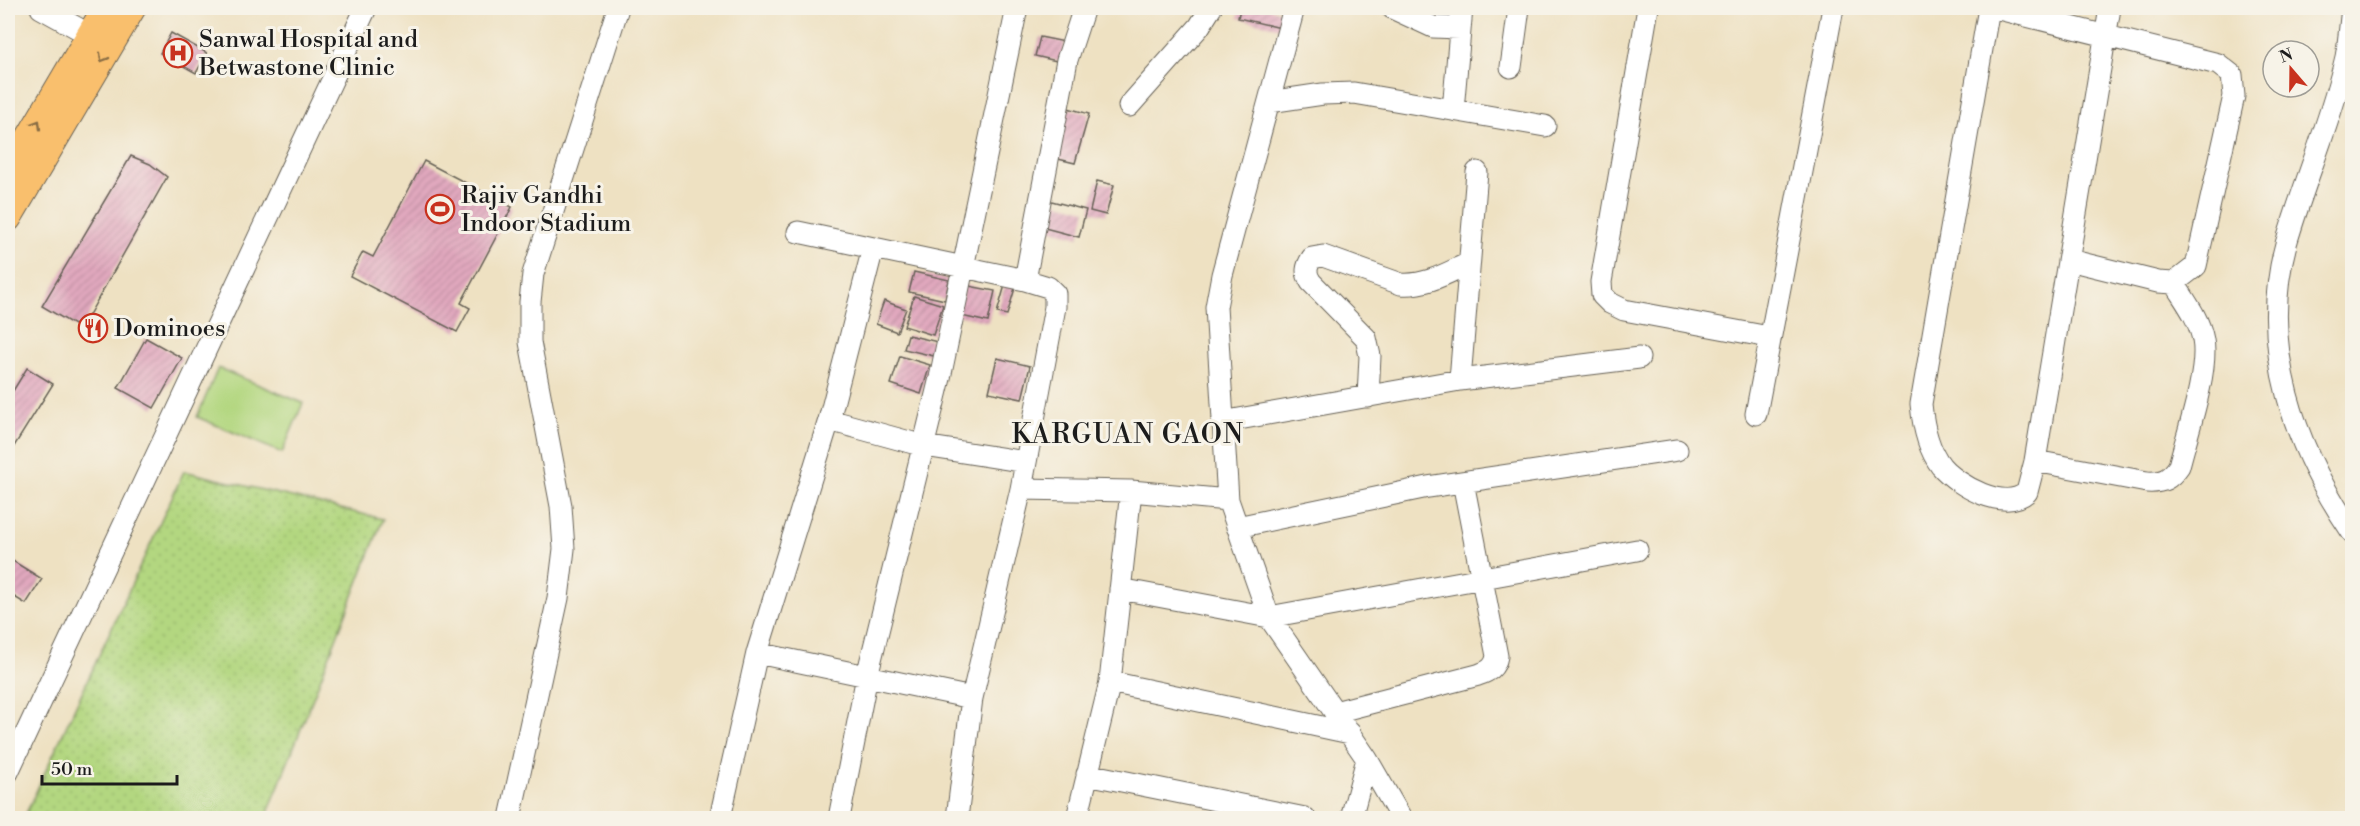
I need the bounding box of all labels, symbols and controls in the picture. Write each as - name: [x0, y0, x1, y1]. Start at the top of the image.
- place label: Sanwal Hospital and Betwastone Clinic: [198, 25, 418, 83]
- hospital icon: Sanwal Hospital and Betwastone Clinic: [162, 37, 194, 69]
- north arrow: [2261, 39, 2321, 99]
- text: N: [2277, 44, 2296, 67]
- one-way arrow: [98, 52, 110, 62]
- one-way arrow: [30, 120, 42, 130]
- place label: Rajiv Gandhi Indoor Stadium: [461, 181, 631, 239]
- sports icon: Rajiv Gandhi Indoor Stadium: [424, 193, 456, 225]
- restaurant icon: Dominoes: [77, 312, 109, 344]
- place label: Dominoes: [114, 314, 226, 344]
- district label: KARGUAN GAON: [1011, 418, 1245, 452]
- scale bar: [42, 748, 177, 786]
- text: 50 m: [51, 758, 93, 781]

